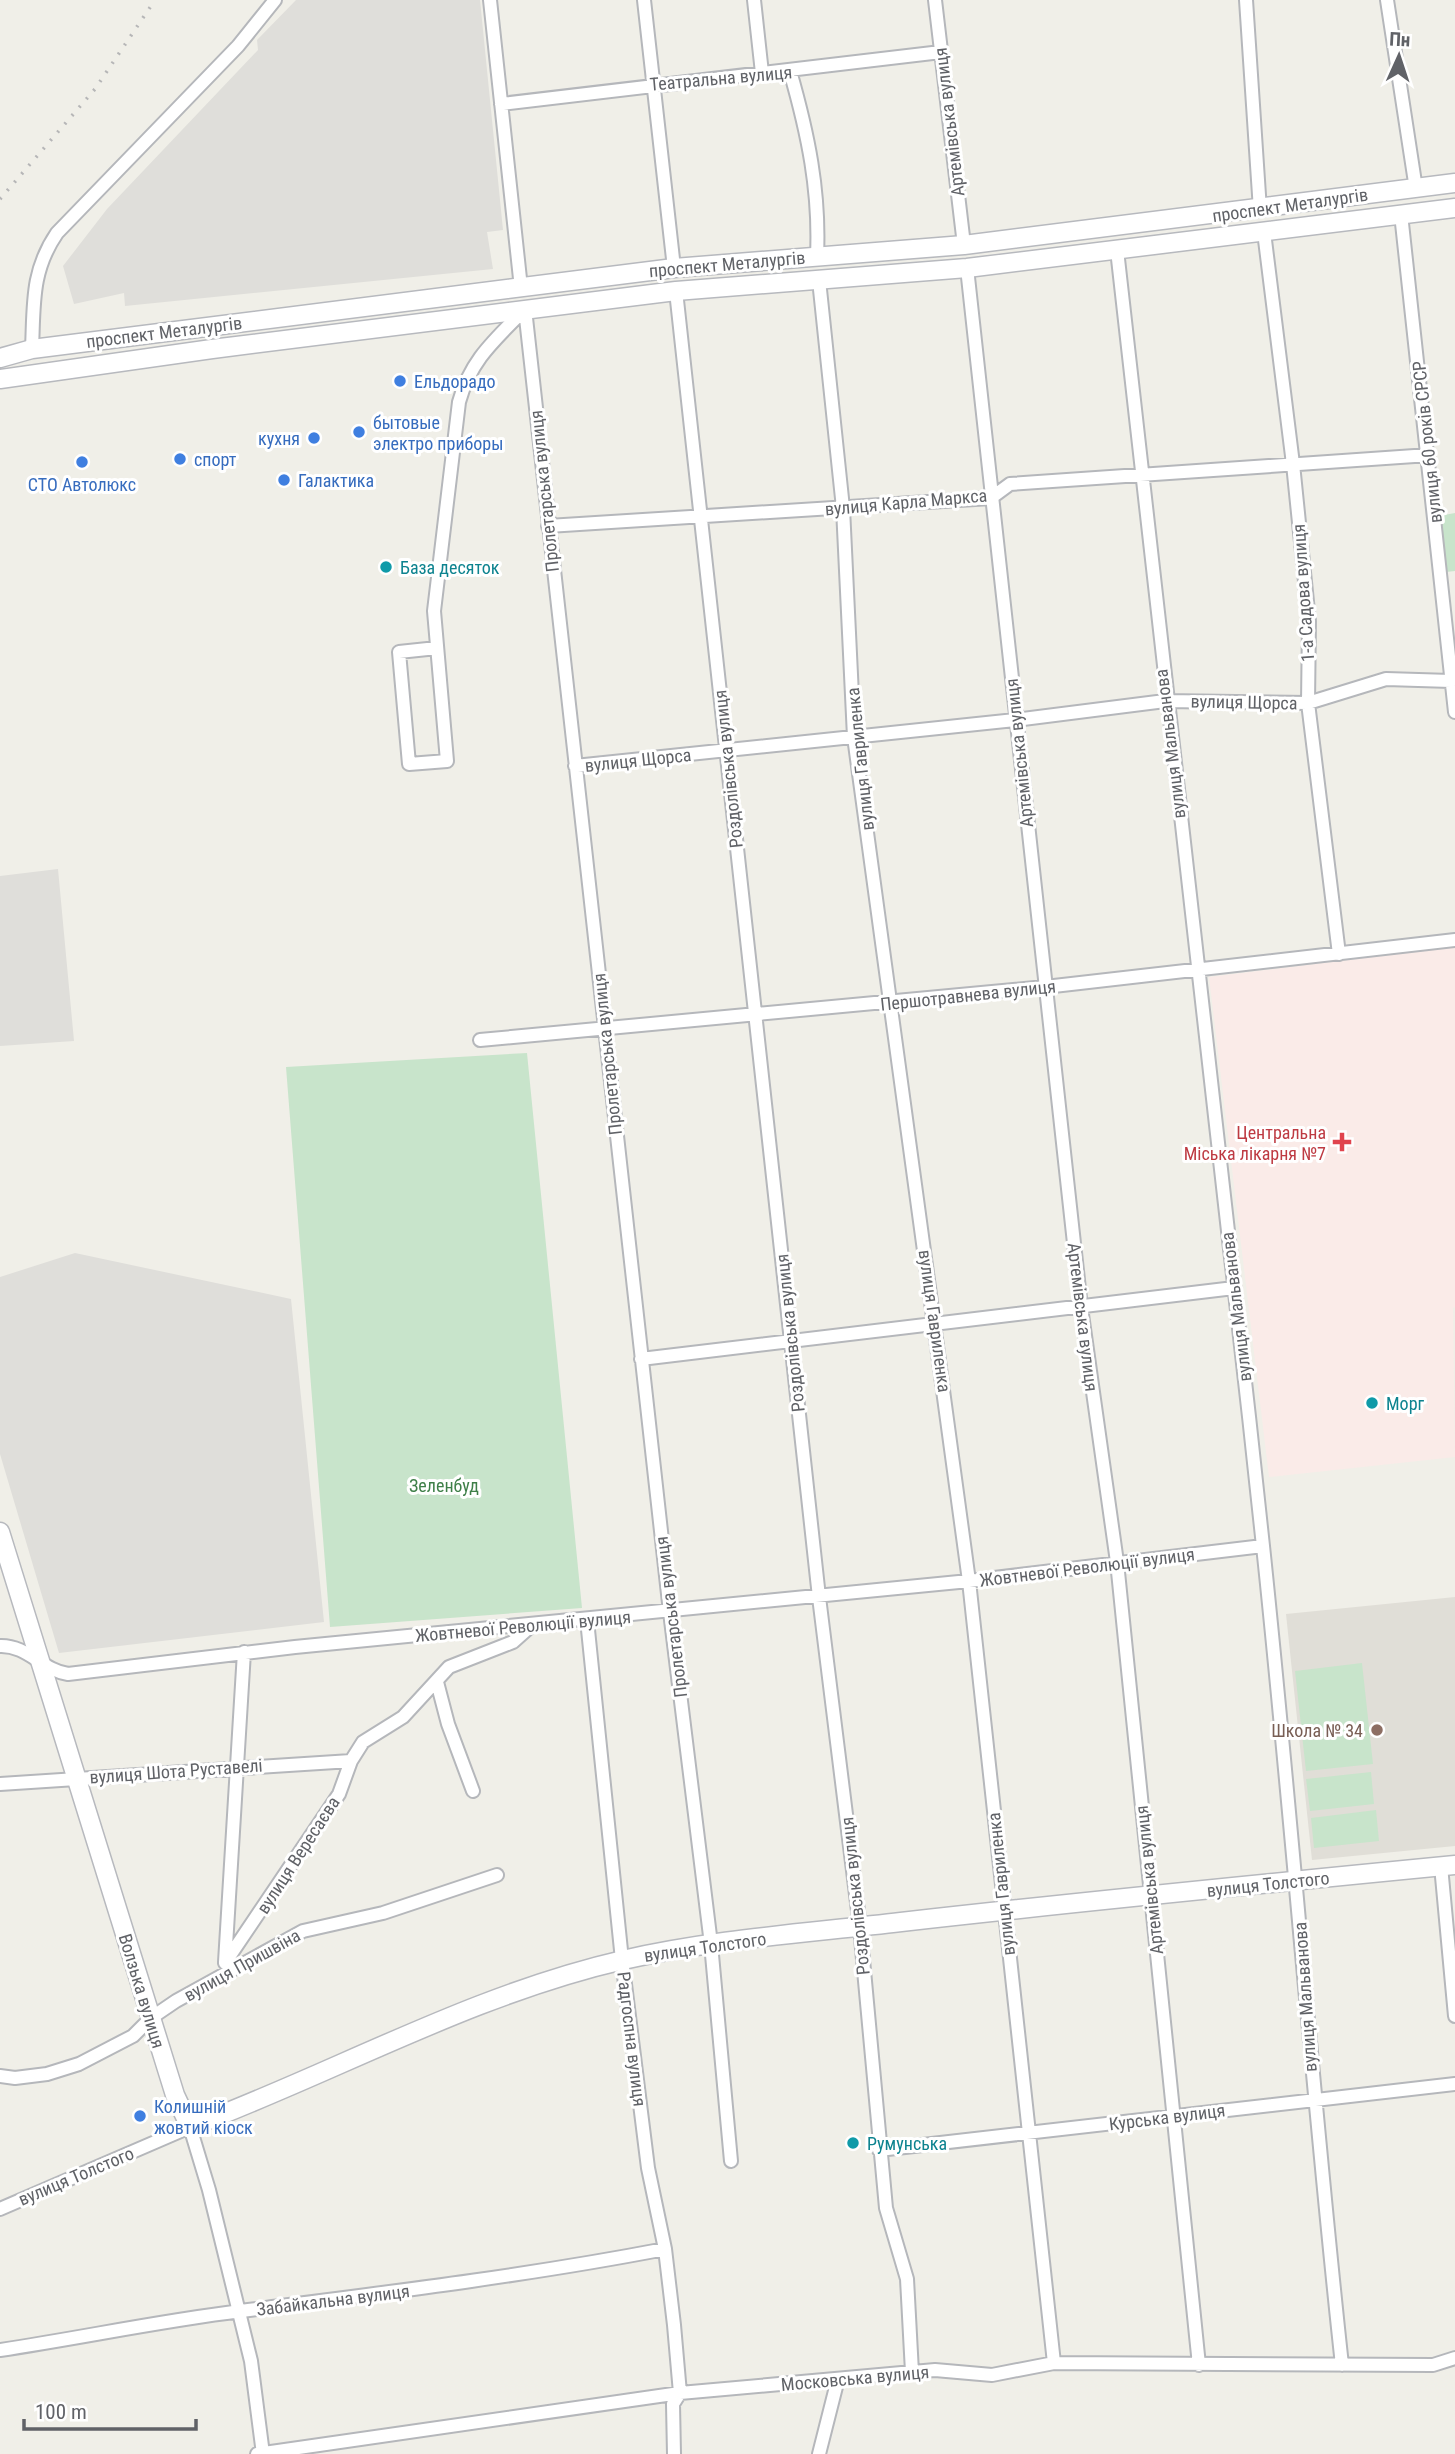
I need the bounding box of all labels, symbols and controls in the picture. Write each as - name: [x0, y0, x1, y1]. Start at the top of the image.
- north arrow: [1364, 21, 1434, 91]
- text: Пн: [1389, 27, 1411, 52]
- street label: Артемівська вулиця: [929, 46, 969, 198]
- street label: Театральна вулиця: [649, 61, 793, 95]
- street label: проспект Металургів: [1211, 184, 1369, 226]
- street label: проспект Металургів: [648, 247, 806, 281]
- street label: проспект Металургів: [85, 312, 243, 352]
- street label: вулиця 60 років СРСР: [1408, 360, 1446, 524]
- place label: Ельдорадо: [414, 371, 496, 392]
- marker: Ельдорадо: [392, 373, 408, 389]
- street label: Пролетарська вулиця: [525, 409, 563, 573]
- place label: бытовые электро приборы: [373, 412, 503, 454]
- marker: бытовые электро приборы: [351, 424, 367, 440]
- place label: кухня: [258, 428, 300, 449]
- marker: кухня: [306, 430, 322, 446]
- place label: спорт: [194, 449, 237, 470]
- marker: спорт: [172, 451, 188, 467]
- marker: СТО Автолюкс: [74, 454, 90, 470]
- place label: Галактика: [298, 470, 374, 491]
- marker: Галактика: [276, 472, 292, 488]
- place label: СТО Автолюкс: [28, 474, 136, 495]
- street label: вулиця Карла Маркса: [824, 484, 988, 520]
- street label: 1-а Садова вулиця: [1288, 523, 1318, 663]
- place label: База десяток: [400, 557, 500, 578]
- marker: База десяток: [378, 559, 394, 575]
- street label: вулиця Мальванова: [1150, 668, 1190, 820]
- street label: Артемівська вулиця: [1001, 677, 1037, 829]
- street label: вулиця Гавриленка: [842, 687, 878, 831]
- street label: Роздолівська вулиця: [709, 689, 747, 849]
- street label: вулиця Щорса: [1190, 691, 1298, 713]
- street label: вулиця Щорса: [584, 744, 692, 776]
- street label: Пролетарська вулиця: [588, 972, 626, 1136]
- street label: Першотравнева вулиця: [879, 975, 1057, 1015]
- place label: Центральна Міська лікарня №7: [1184, 1122, 1326, 1164]
- marker: Центральна Міська лікарня №7: [1332, 1132, 1352, 1152]
- street label: вулиця Мальванова: [1216, 1231, 1256, 1383]
- street label: Артемівська вулиця: [1063, 1241, 1103, 1393]
- street label: вулиця Гавриленка: [915, 1248, 955, 1394]
- street label: Роздолівська вулиця: [771, 1253, 809, 1413]
- place label: Морг: [1386, 1393, 1425, 1414]
- marker: Морг: [1364, 1395, 1380, 1411]
- park label: Зеленбуд: [409, 1475, 479, 1496]
- street label: Пролетарська вулиця: [651, 1535, 691, 1699]
- street label: Жовтневої Революції вулиця: [978, 1543, 1196, 1591]
- street label: Жовтневої Революції вулиця: [414, 1606, 632, 1646]
- place label: Школа № 34: [1271, 1720, 1363, 1741]
- marker: Школа № 34: [1369, 1722, 1385, 1738]
- street label: вулиця Шота Руставелі: [89, 1754, 263, 1788]
- street label: вулиця Вересаєва: [252, 1792, 344, 1918]
- street label: Артемівська вулиця: [1131, 1804, 1167, 1956]
- street label: вулиця Гавриленка: [983, 1812, 1019, 1956]
- street label: Роздолівська вулиця: [836, 1816, 874, 1976]
- street label: вулиця Толстого: [1206, 1867, 1330, 1901]
- street label: вулиця Мальванова: [1289, 1921, 1321, 2073]
- street label: вулиця Пришвіна: [180, 1924, 304, 2006]
- street label: вулиця Толстого: [643, 1928, 767, 1966]
- street label: Волзька вулиця: [115, 1931, 169, 2051]
- street label: Радгоспна вулиця: [613, 1970, 651, 2108]
- place label: Колишній жовтий кіоск: [154, 2096, 253, 2138]
- street label: Курська вулиця: [1108, 2099, 1226, 2135]
- marker: Колишній жовтий кіоск: [132, 2108, 148, 2124]
- place label: Румунська: [867, 2133, 947, 2154]
- marker: Румунська: [845, 2135, 861, 2151]
- street label: вулиця Толстого: [15, 2142, 137, 2210]
- street label: Забайкальна вулиця: [255, 2280, 411, 2320]
- street label: Московська вулиця: [780, 2361, 930, 2395]
- scale bar: [24, 2388, 196, 2432]
- text: 100 m: [35, 2400, 87, 2424]

